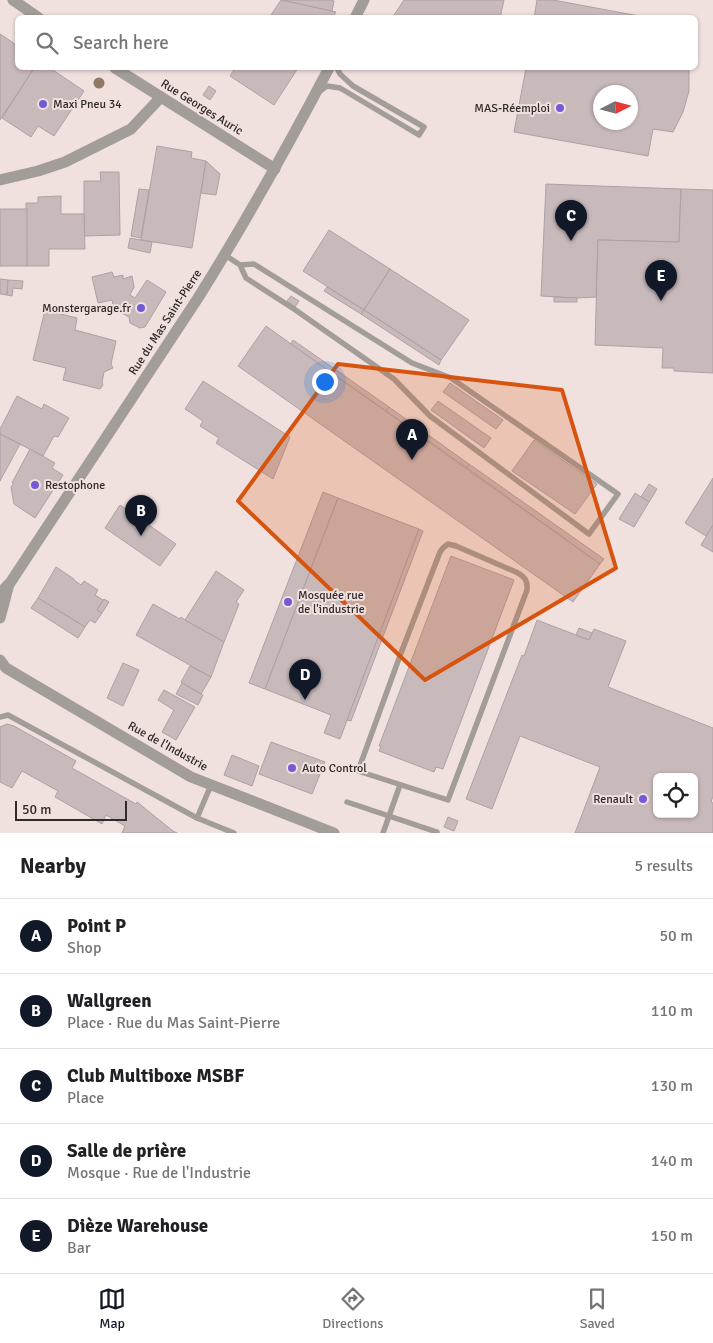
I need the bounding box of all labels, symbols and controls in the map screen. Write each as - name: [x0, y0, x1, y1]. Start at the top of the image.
- search box: [15, 15, 698, 70]
- icon: search: [33, 29, 61, 57]
- text: Search here: [73, 31, 169, 55]
- street label: Rue Georges Auric: [158, 76, 246, 139]
- north arrow: [593, 85, 638, 130]
- place label: Maxi Pneu 34: [53, 97, 122, 112]
- marker: Maxi Pneu 34: [37, 98, 49, 110]
- place label: MAS-Réemploi: [474, 101, 550, 116]
- marker: MAS-Réemploi: [554, 102, 566, 114]
- pin: C: [555, 200, 587, 241]
- pin: E: [645, 260, 677, 301]
- street label: Rue du Mas Saint-Pierre: [126, 267, 205, 378]
- place label: Monstergarage.fr: [42, 301, 132, 316]
- marker: Monstergarage.fr: [135, 302, 147, 314]
- your location: [312, 369, 338, 395]
- pin: A: [396, 419, 428, 460]
- place label: Restophone: [45, 478, 105, 493]
- marker: Restophone: [29, 479, 41, 491]
- pin: B: [125, 495, 157, 536]
- place label: Mosquée rue de l'industrie: [298, 588, 365, 617]
- marker: Mosquée rue de l'industrie: [282, 596, 294, 608]
- pin: D: [289, 659, 321, 700]
- street label: Rue de l'Industrie: [125, 718, 210, 775]
- place label: Auto Control: [302, 761, 367, 776]
- marker: Auto Control: [286, 762, 298, 774]
- map controls: [653, 773, 698, 818]
- button: locate: [653, 773, 698, 818]
- place label: Renault: [593, 792, 633, 807]
- marker: Renault: [637, 793, 649, 805]
- scale bar: [15, 798, 128, 821]
- text: 50 m: [22, 801, 51, 818]
- text: Nearby: [20, 853, 86, 879]
- text: 5 results: [634, 856, 693, 876]
- text: Point P: [67, 914, 126, 938]
- text: A: [31, 926, 41, 946]
- text: 50 m: [659, 926, 693, 946]
- text: Shop: [67, 938, 101, 958]
- text: Wallgreen: [67, 989, 152, 1013]
- text: B: [31, 1001, 41, 1021]
- text: 110 m: [651, 1001, 693, 1021]
- text: Place · Rue du Mas Saint-Pierre: [67, 1013, 280, 1033]
- text: Club Multiboxe MSBF: [67, 1064, 244, 1088]
- text: C: [31, 1076, 41, 1096]
- text: 130 m: [651, 1076, 693, 1096]
- text: Place: [67, 1088, 104, 1108]
- text: Salle de prière: [67, 1139, 186, 1163]
- text: D: [31, 1151, 41, 1171]
- text: 140 m: [651, 1151, 693, 1171]
- text: Mosque · Rue de l'Industrie: [67, 1163, 251, 1183]
- text: Dièze Warehouse: [67, 1214, 208, 1238]
- text: E: [31, 1226, 41, 1246]
- text: 150 m: [651, 1226, 693, 1246]
- text: Bar: [67, 1238, 91, 1258]
- tab: Map: [98, 1285, 126, 1332]
- tab: Directions: [322, 1285, 383, 1332]
- tab: Saved: [580, 1285, 615, 1332]

